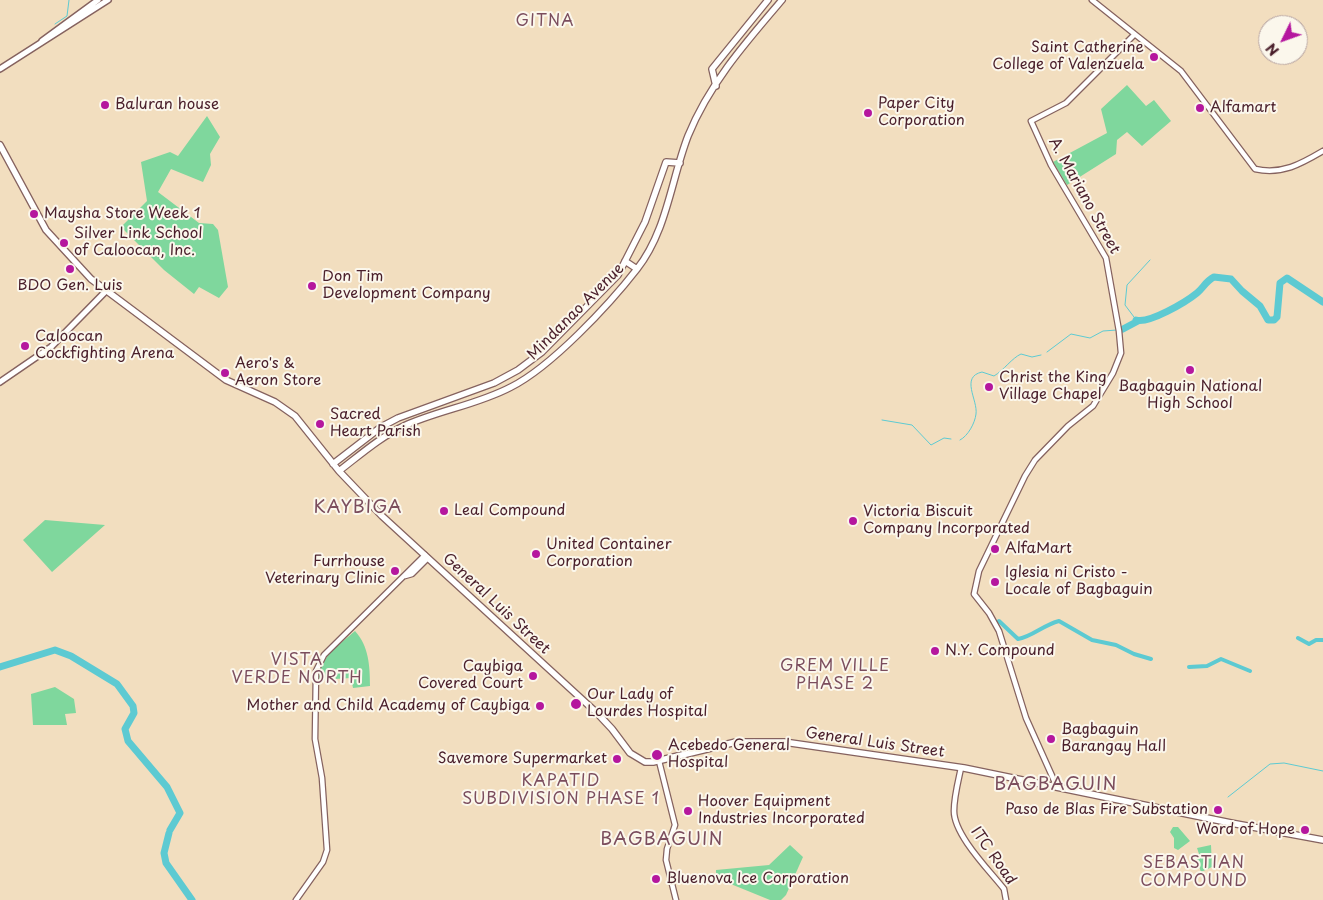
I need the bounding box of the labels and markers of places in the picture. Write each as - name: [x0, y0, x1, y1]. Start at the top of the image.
- place label: Saint Catherine College of Valenzuela: [992, 39, 1144, 74]
- marker: Saint Catherine College of Valenzuela: [1148, 51, 1160, 63]
- place label: Paper City Corporation: [878, 95, 965, 130]
- place label: Baluran house: [115, 96, 219, 114]
- marker: Baluran house: [99, 99, 111, 111]
- place label: Alfamart: [1210, 99, 1276, 117]
- marker: Alfamart: [1194, 102, 1206, 114]
- marker: Paper City Corporation: [862, 107, 874, 119]
- place label: Maysha Store Week 1: [44, 205, 200, 223]
- marker: Maysha Store Week 1: [28, 208, 40, 220]
- place label: Silver Link School of Caloocan, Inc.: [74, 225, 202, 260]
- marker: Silver Link School of Caloocan, Inc.: [58, 237, 70, 249]
- marker: BDO Gen. Luis: [64, 263, 76, 275]
- place label: Don Tim Development Company: [322, 268, 491, 303]
- place label: BDO Gen. Luis: [18, 277, 122, 295]
- marker: Don Tim Development Company: [306, 280, 318, 292]
- place label: Caloocan Cockfighting Arena: [35, 328, 174, 363]
- marker: Caloocan Cockfighting Arena: [19, 340, 31, 352]
- place label: Aero's & Aeron Store: [235, 355, 321, 390]
- marker: Bagbaguin National High School: [1184, 364, 1196, 376]
- marker: Aero's & Aeron Store: [219, 367, 231, 379]
- place label: Christ the King Village Chapel: [999, 369, 1107, 404]
- place label: Bagbaguin National High School: [1118, 378, 1262, 413]
- marker: Christ the King Village Chapel: [983, 381, 995, 393]
- place label: Sacred Heart Parish: [330, 406, 421, 441]
- marker: Sacred Heart Parish: [314, 418, 326, 430]
- place label: Leal Compound: [454, 502, 565, 520]
- place label: Victoria Biscuit Company Incorporated: [863, 503, 1030, 538]
- marker: Leal Compound: [438, 505, 450, 517]
- marker: Victoria Biscuit Company Incorporated: [847, 515, 859, 527]
- place label: United Container Corporation: [546, 536, 672, 571]
- place label: AlfaMart: [1005, 540, 1072, 558]
- marker: AlfaMart: [989, 543, 1001, 555]
- marker: United Container Corporation: [530, 548, 542, 560]
- place label: Furrhouse Veterinary Clinic: [265, 553, 385, 588]
- place label: Iglesia ni Cristo - Locale of Bagbaguin: [1005, 564, 1153, 599]
- marker: Furrhouse Veterinary Clinic: [389, 565, 401, 577]
- marker: Iglesia ni Cristo - Locale of Bagbaguin: [989, 576, 1001, 588]
- place label: N.Y. Compound: [945, 642, 1055, 660]
- marker: N.Y. Compound: [929, 645, 941, 657]
- place label: Caybiga Covered Court: [418, 658, 523, 693]
- marker: Caybiga Covered Court: [527, 670, 539, 682]
- place label: Our Lady of Lourdes Hospital: [587, 686, 708, 721]
- place label: Mother and Child Academy of Caybiga: [247, 697, 530, 715]
- marker: Our Lady of Lourdes Hospital: [569, 697, 583, 711]
- marker: Mother and Child Academy of Caybiga: [534, 700, 546, 712]
- place label: Bagbaguin Barangay Hall: [1061, 721, 1166, 756]
- marker: Bagbaguin Barangay Hall: [1045, 733, 1057, 745]
- place label: Acebedo General Hospital: [668, 737, 790, 772]
- marker: Acebedo General Hospital: [650, 748, 664, 762]
- place label: Savemore Supermarket: [438, 750, 607, 768]
- marker: Savemore Supermarket: [611, 753, 623, 765]
- place label: Hoover Equipment Industries Incorporated: [698, 793, 865, 828]
- place label: Paso de Blas Fire Substation: [1005, 801, 1208, 819]
- marker: Paso de Blas Fire Substation: [1212, 804, 1224, 816]
- marker: Hoover Equipment Industries Incorporated: [682, 805, 694, 817]
- place label: Word of Hope: [1196, 821, 1295, 839]
- marker: Word of Hope: [1299, 824, 1311, 836]
- place label: Bluenova Ice Corporation: [666, 870, 849, 888]
- marker: Bluenova Ice Corporation: [650, 873, 662, 885]

